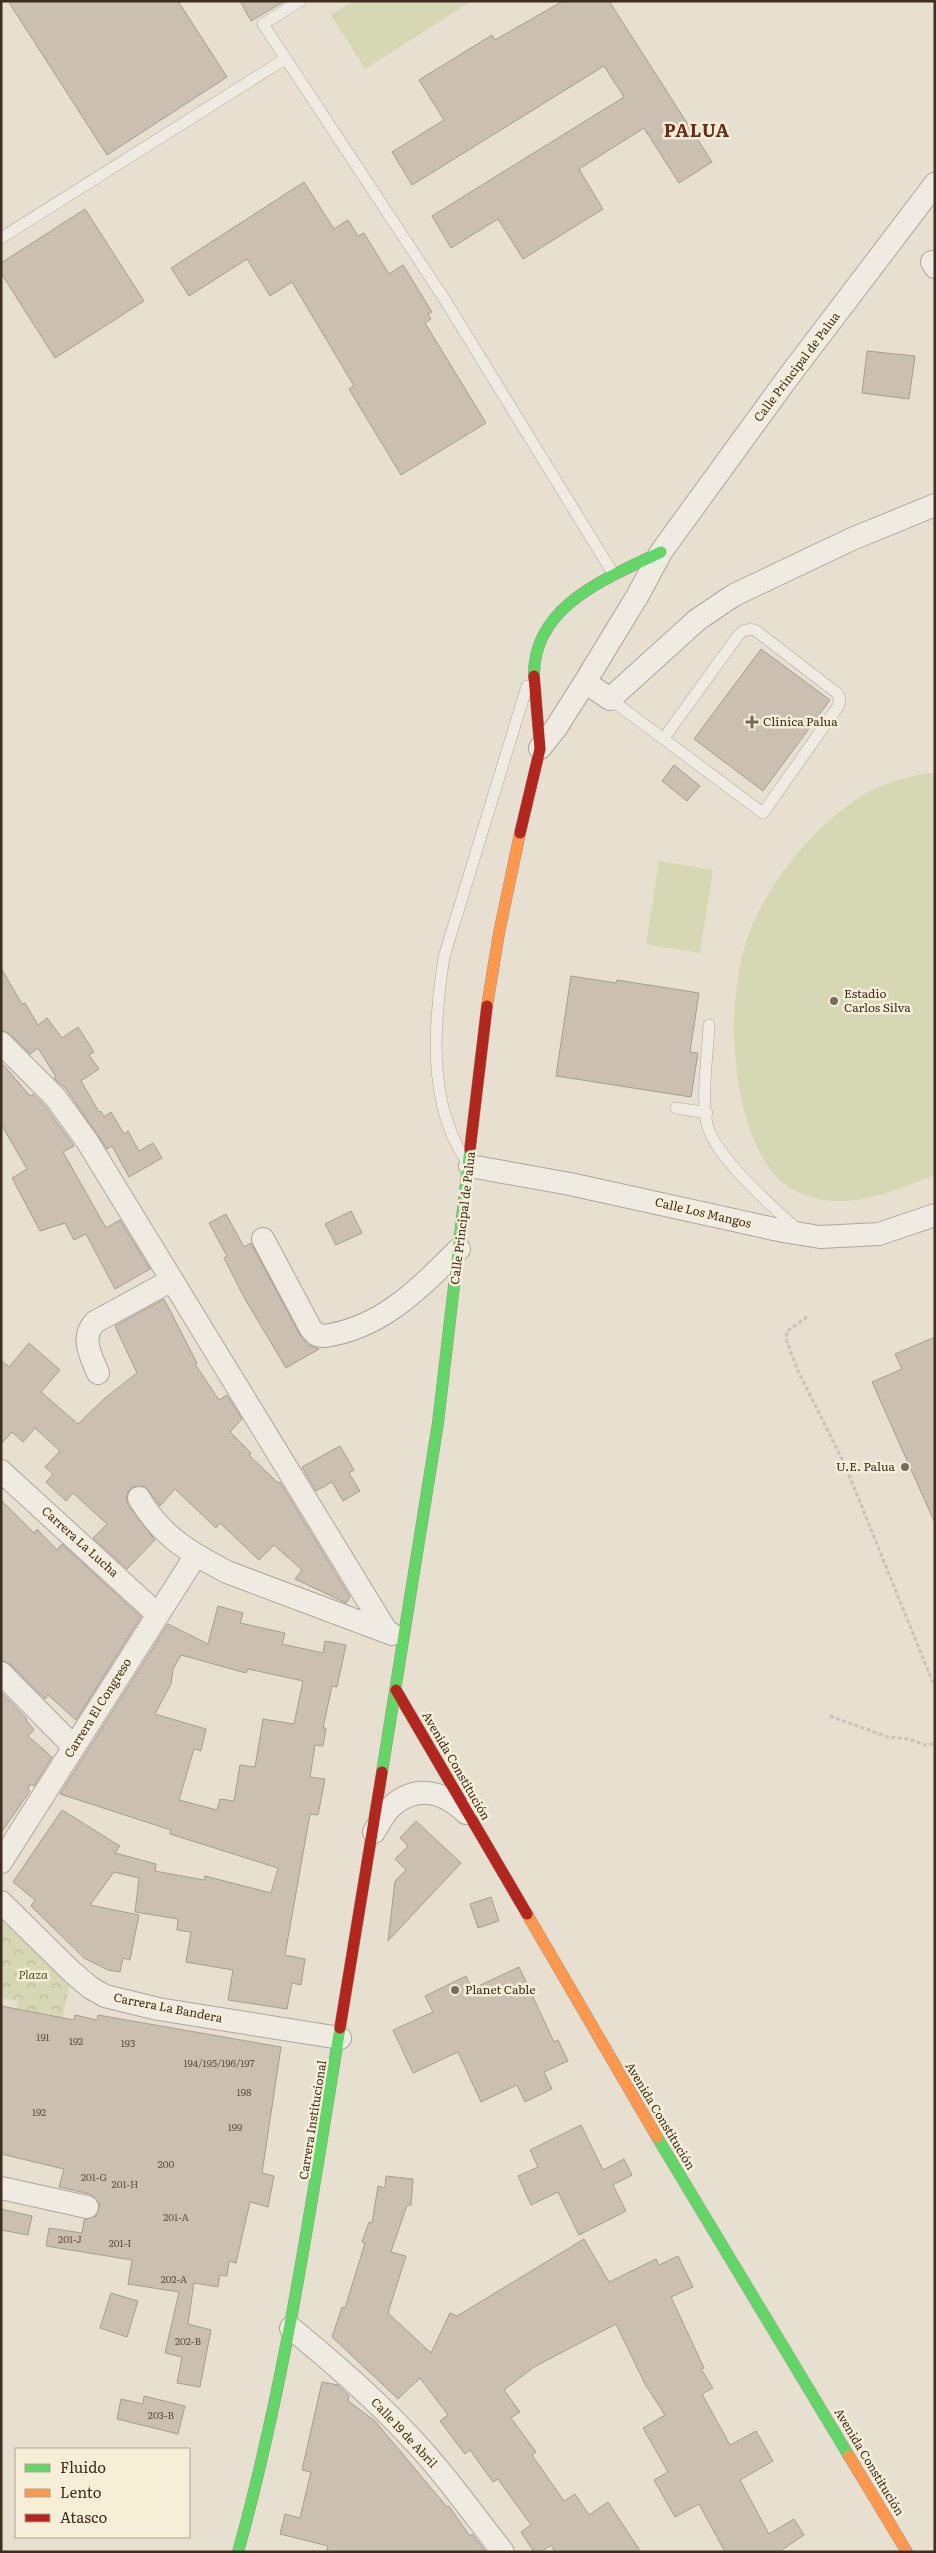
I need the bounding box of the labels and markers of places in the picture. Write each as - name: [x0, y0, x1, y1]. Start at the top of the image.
- place label: Clínica Palua: [763, 712, 838, 730]
- marker: Clínica Palua: [745, 715, 759, 729]
- place label: Estadio Carlos Silva: [844, 984, 911, 1016]
- marker: Estadio Carlos Silva: [828, 995, 840, 1007]
- place label: U.E. Palua: [836, 1457, 896, 1475]
- marker: U.E. Palua: [899, 1461, 911, 1473]
- place label: Planet Cable: [465, 1980, 535, 1998]
- marker: Planet Cable: [449, 1984, 461, 1996]

